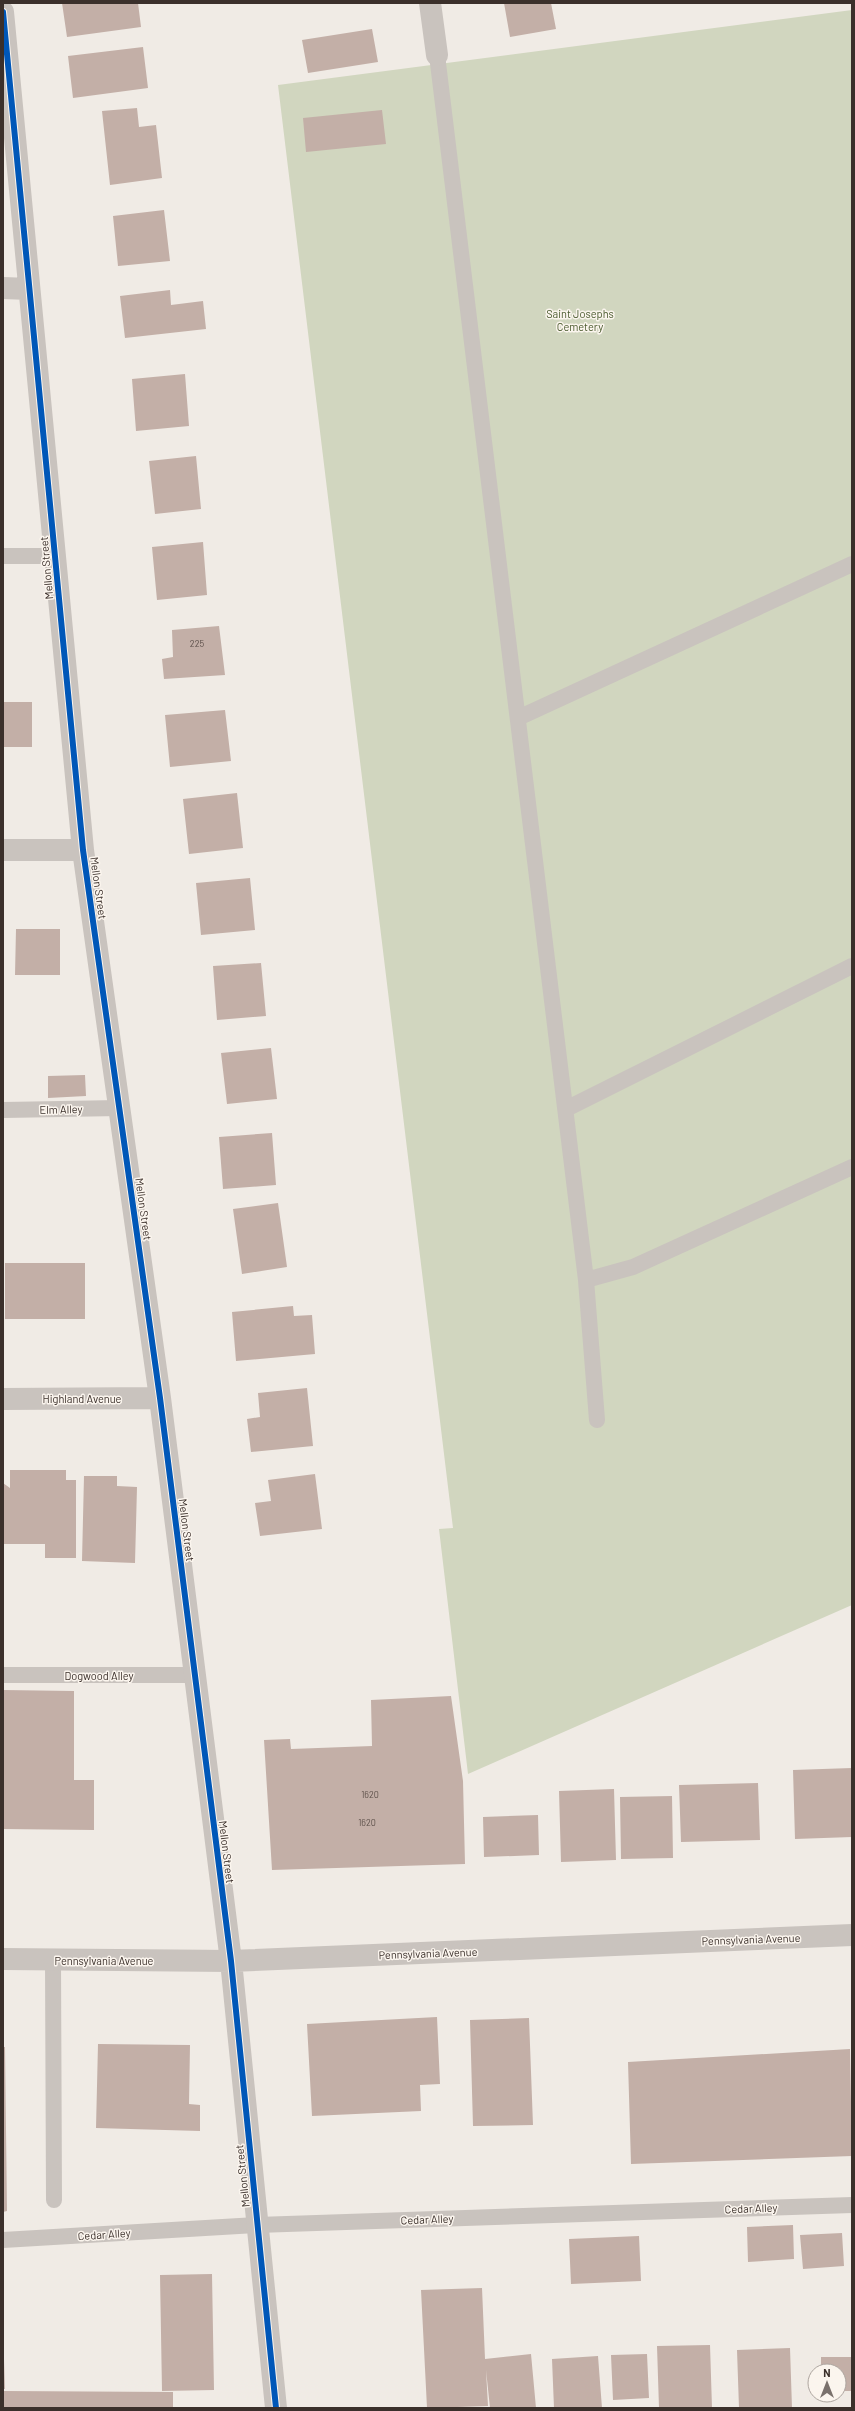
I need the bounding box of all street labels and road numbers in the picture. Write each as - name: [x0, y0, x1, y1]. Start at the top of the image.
- street label: Mellon Street: [37, 536, 55, 600]
- street label: Mellon Street: [88, 856, 110, 920]
- street label: Elm Alley: [39, 1102, 83, 1116]
- street label: Mellon Street: [133, 1177, 155, 1241]
- street label: Highland Avenue: [43, 1392, 122, 1405]
- street label: Mellon Street: [177, 1498, 197, 1562]
- street label: Dogwood Alley: [64, 1669, 134, 1682]
- street label: Mellon Street: [217, 1820, 237, 1884]
- street label: Pennsylvania Avenue: [701, 1931, 801, 1947]
- street label: Pennsylvania Avenue: [378, 1945, 478, 1961]
- street label: Pennsylvania Avenue: [55, 1954, 154, 1967]
- street label: Mellon Street: [232, 2144, 252, 2208]
- street label: Cedar Alley: [724, 2201, 778, 2215]
- street label: Cedar Alley: [400, 2212, 454, 2226]
- street label: Cedar Alley: [77, 2226, 131, 2242]

